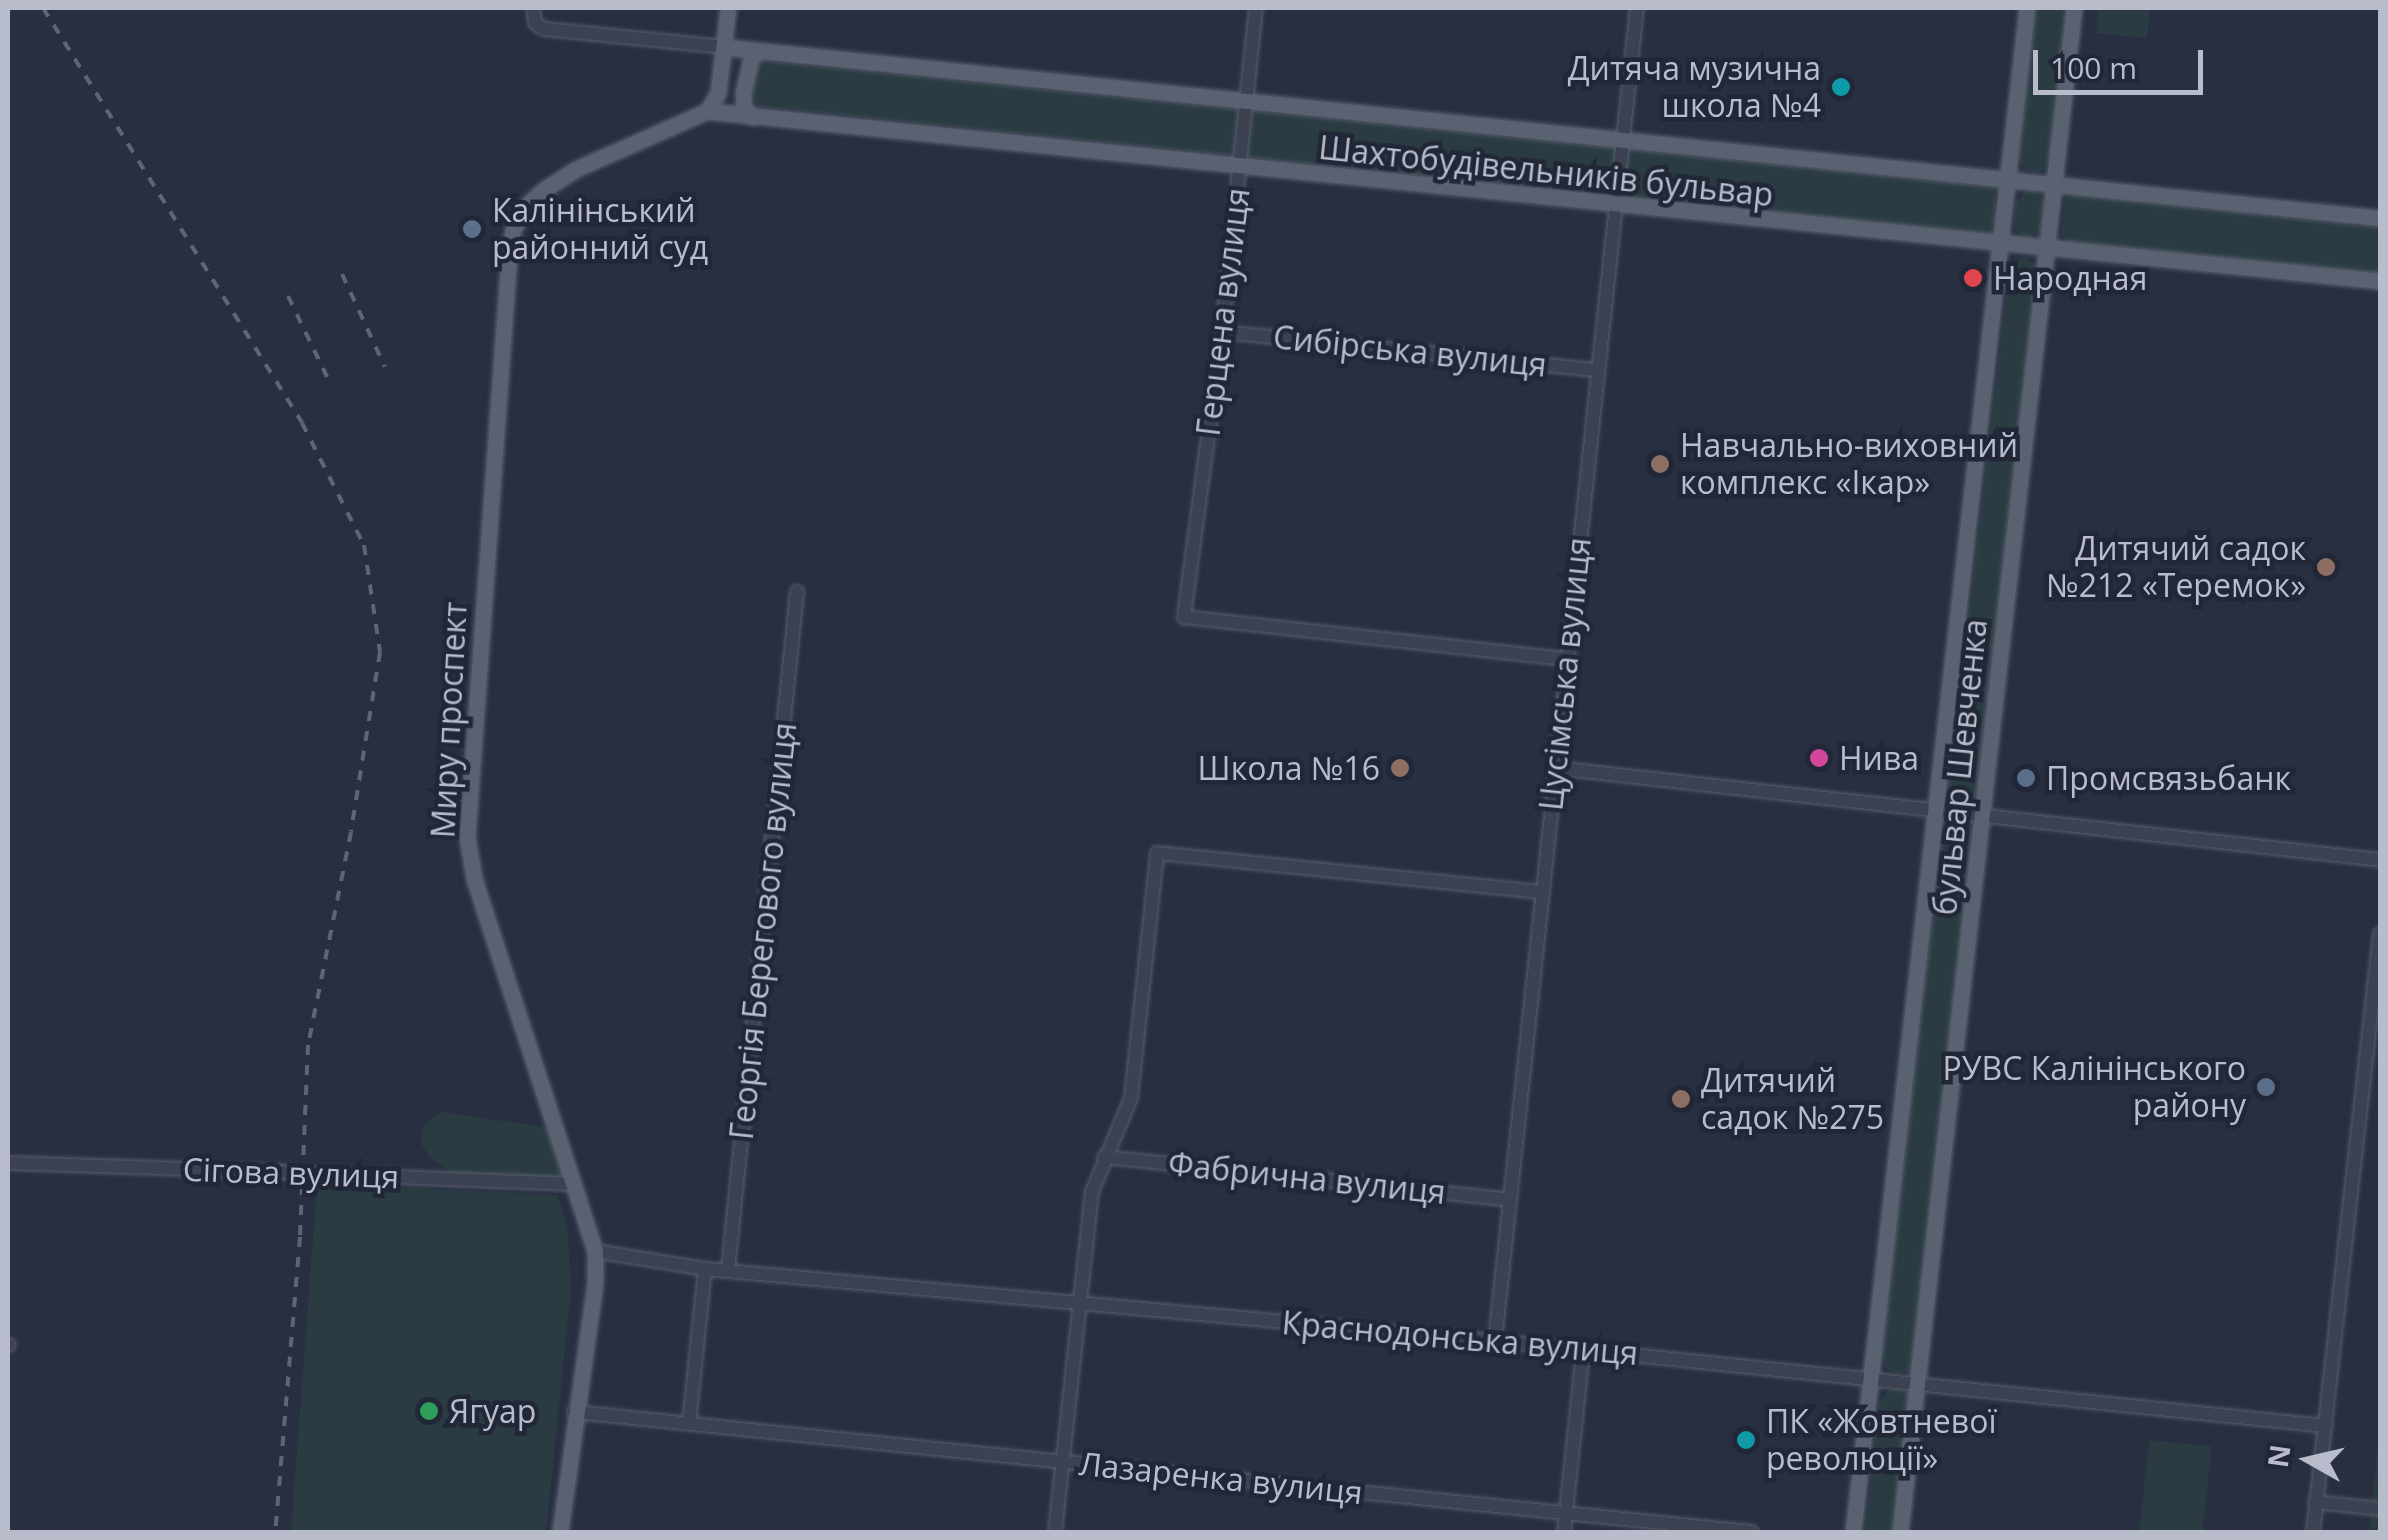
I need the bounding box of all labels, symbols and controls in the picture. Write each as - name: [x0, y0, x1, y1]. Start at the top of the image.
- scale bar: [2038, 30, 2208, 92]
- text: 100 m: [2050, 47, 2137, 88]
- place label: Дитяча музична школа №4: [1568, 50, 1821, 125]
- marker: Дитяча музична школа №4: [1830, 76, 1852, 98]
- street label: Шахтобудівельників бульвар: [1317, 128, 1775, 214]
- street label: Герцена вулиця: [1189, 186, 1257, 438]
- place label: Калінінський районний суд: [492, 192, 708, 267]
- marker: Калінінський районний суд: [461, 218, 483, 240]
- place label: Народная: [1993, 259, 2147, 297]
- marker: Народная: [1962, 267, 1984, 289]
- street label: Сибірська вулиця: [1271, 318, 1549, 384]
- place label: Навчально-виховний комплекс «Ікар»: [1680, 427, 2018, 502]
- marker: Навчально-виховний комплекс «Ікар»: [1649, 453, 1671, 475]
- place label: Дитячий садок №212 «Теремок»: [2046, 530, 2306, 605]
- street label: Цусімська вулиця: [1532, 536, 1598, 812]
- marker: Дитячий садок №212 «Теремок»: [2315, 556, 2337, 578]
- street label: Миру проспект: [424, 601, 474, 839]
- street label: бульвар Шевченка: [1925, 617, 1995, 917]
- street label: Георгія Берегового вулиця: [722, 721, 804, 1141]
- place label: Нива: [1839, 739, 1919, 777]
- marker: Нива: [1808, 747, 1830, 769]
- place label: Школа №16: [1198, 749, 1380, 787]
- marker: Школа №16: [1389, 757, 1411, 779]
- place label: Промсвязьбанк: [2046, 759, 2291, 797]
- marker: Промсвязьбанк: [2015, 767, 2037, 789]
- place label: РУВС Калінінського району: [1943, 1050, 2246, 1125]
- place label: Дитячий садок №275: [1701, 1062, 1884, 1137]
- marker: РУВС Калінінського району: [2255, 1076, 2277, 1098]
- marker: Дитячий садок №275: [1670, 1088, 1692, 1110]
- street label: Фабрична вулиця: [1166, 1144, 1448, 1212]
- street label: Сігова вулиця: [182, 1150, 400, 1196]
- street label: Краснодонська вулиця: [1280, 1303, 1640, 1373]
- place label: Ягуар: [449, 1392, 536, 1430]
- marker: Ягуар: [418, 1400, 440, 1422]
- place label: ПК «Жовтневої революції»: [1766, 1403, 1997, 1478]
- north arrow: [2258, 1410, 2358, 1510]
- marker: ПК «Жовтневої революції»: [1735, 1429, 1757, 1451]
- text: N: [2258, 1442, 2299, 1470]
- street label: Лазаренка вулиця: [1077, 1444, 1365, 1512]

